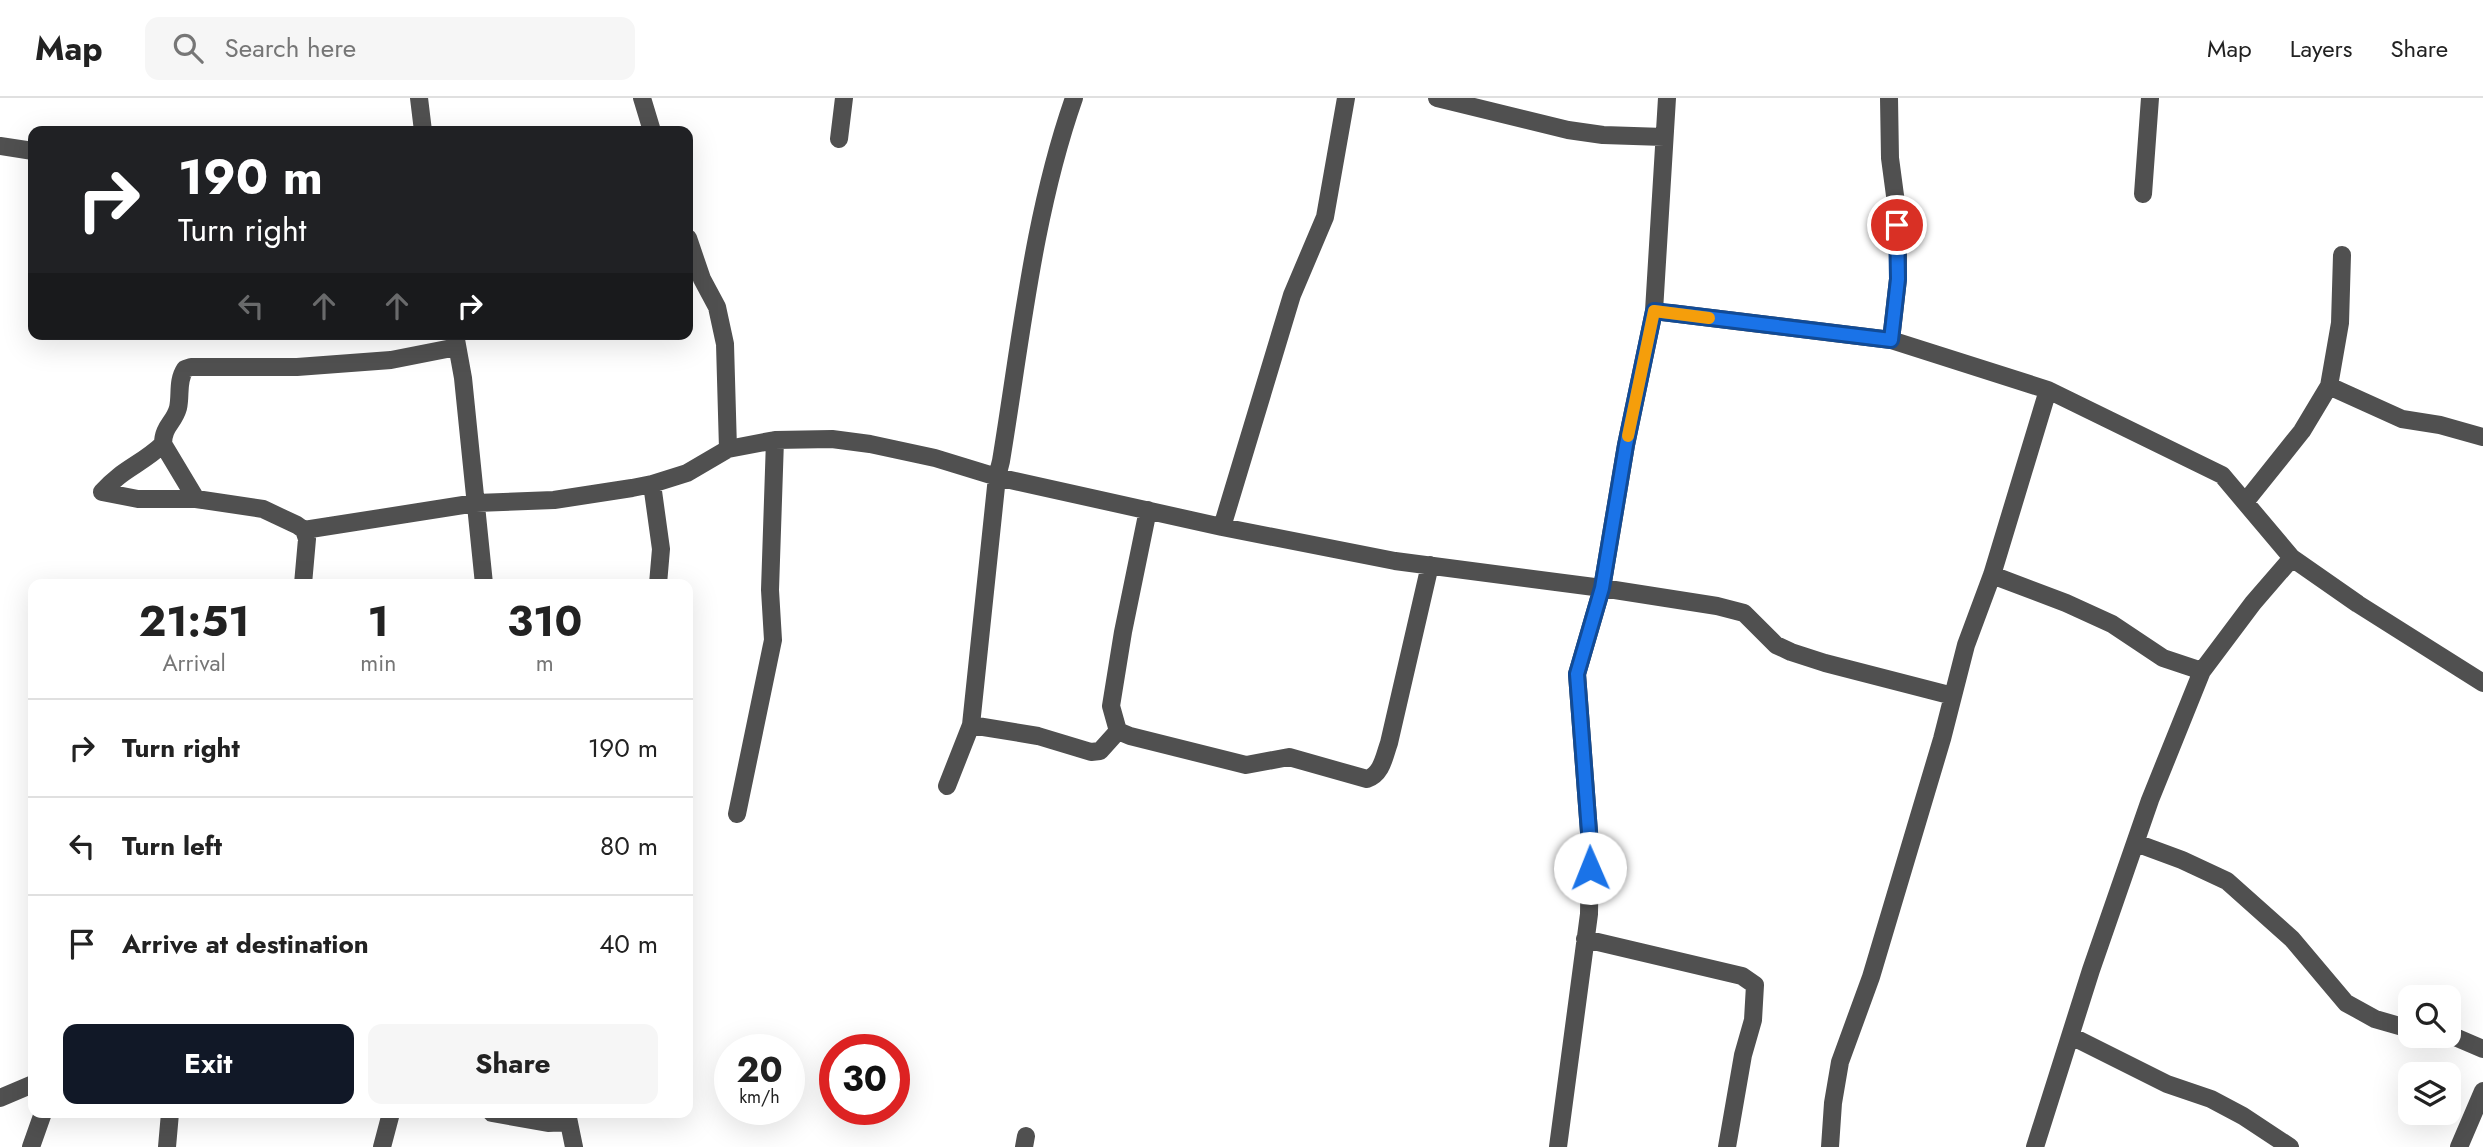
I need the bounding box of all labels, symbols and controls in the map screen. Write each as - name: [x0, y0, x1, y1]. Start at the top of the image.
- search box: [145, 17, 635, 80]
- text: Map: [35, 25, 103, 72]
- icon: search: [169, 29, 207, 67]
- text: Search here: [225, 29, 356, 67]
- text: Map: [2207, 31, 2252, 66]
- text: Layers: [2290, 31, 2352, 66]
- text: Share: [2390, 31, 2448, 66]
- text: 190 m: [178, 142, 323, 212]
- icon: right: [63, 154, 154, 245]
- pin: [1867, 195, 1927, 255]
- icon: arrive: [1878, 206, 1916, 244]
- text: Turn right: [178, 207, 307, 253]
- icon: left: [232, 287, 270, 325]
- icon: ahead: [305, 287, 343, 325]
- icon: ahead: [378, 287, 416, 325]
- icon: right: [451, 287, 489, 325]
- text: 21:51: [139, 591, 250, 652]
- text: 1: [368, 591, 389, 652]
- text: 310: [507, 591, 582, 652]
- text: Arrival: [162, 646, 226, 680]
- text: min: [360, 646, 396, 680]
- text: m: [536, 646, 554, 680]
- icon: right: [63, 729, 101, 767]
- text: Turn right: [122, 729, 240, 767]
- text: 190 m: [588, 729, 658, 767]
- icon: left: [63, 827, 101, 865]
- text: Turn left: [122, 827, 222, 865]
- text: 80 m: [600, 827, 658, 865]
- position arrow: [1553, 831, 1627, 905]
- icon: arrive: [63, 925, 101, 963]
- text: Arrive at destination: [122, 925, 369, 963]
- text: 40 m: [599, 925, 658, 963]
- map controls: [2398, 985, 2461, 1125]
- button: search: [2398, 985, 2461, 1048]
- button: Exit: [63, 1024, 354, 1104]
- button: Share: [368, 1024, 658, 1104]
- speed limit sign: 30: [819, 1034, 910, 1125]
- text: 20: [736, 1045, 783, 1095]
- button: layers: [2398, 1062, 2461, 1125]
- text: km/h: [739, 1084, 780, 1110]

